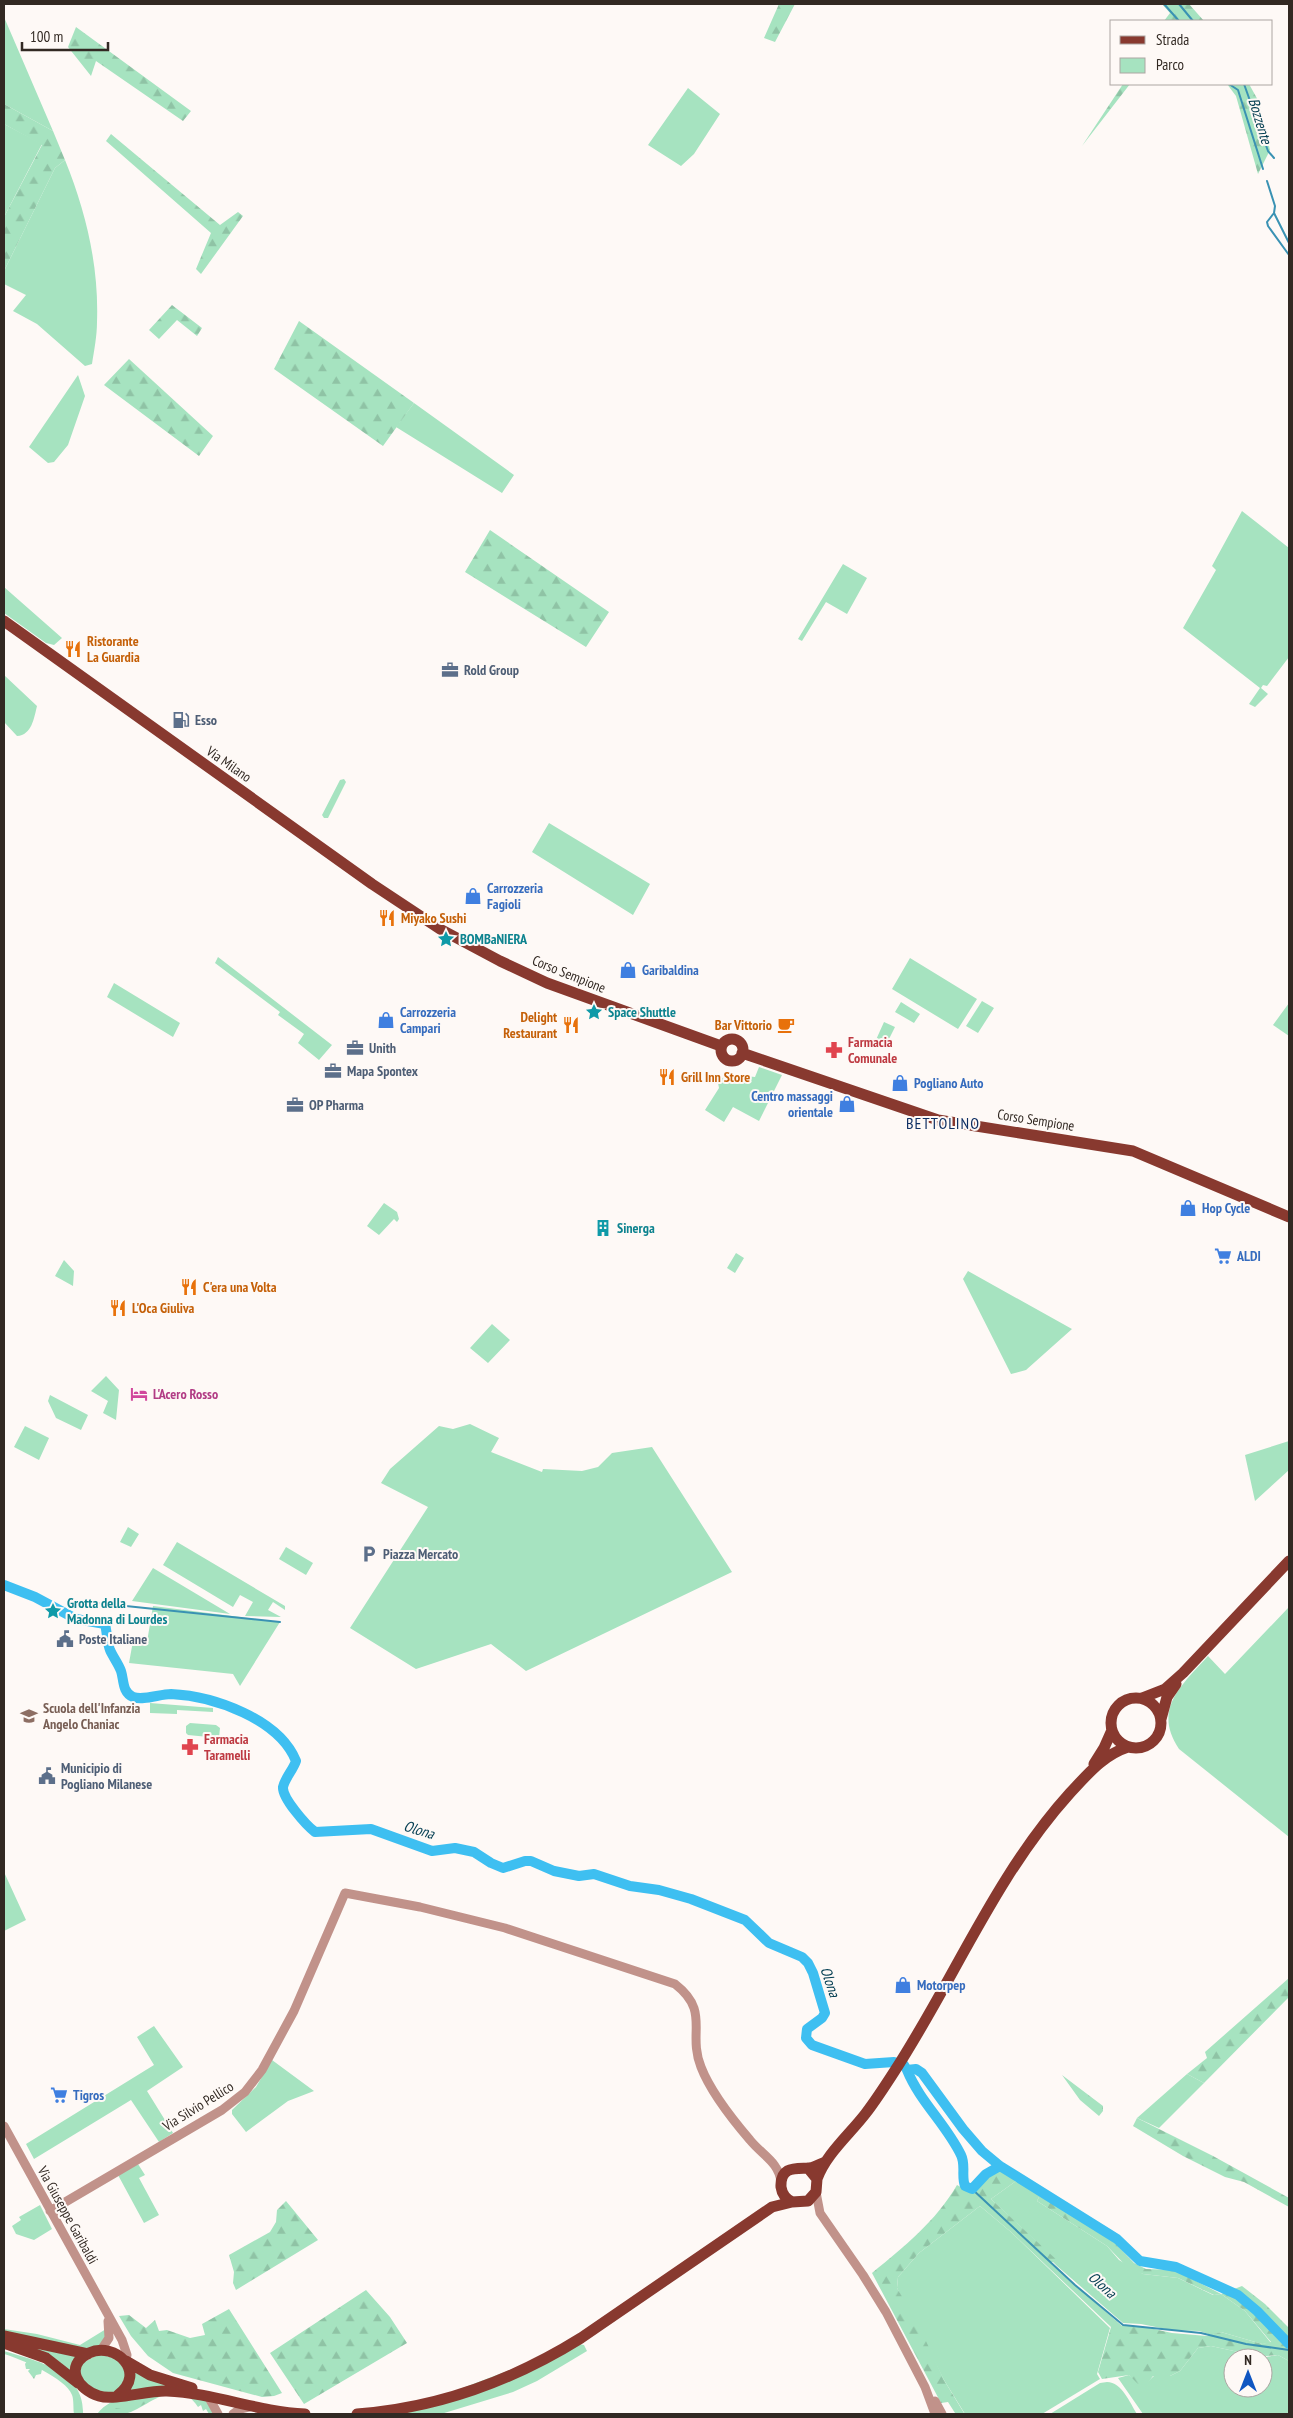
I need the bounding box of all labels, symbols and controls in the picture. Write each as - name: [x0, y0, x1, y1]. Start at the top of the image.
- scale bar: [22, 20, 109, 52]
- legend: [1110, 20, 1273, 85]
- text: 100 m: [30, 27, 63, 46]
- text: Strada: [1156, 30, 1189, 49]
- text: Parco: [1156, 55, 1184, 74]
- water label: Bozzente: [1245, 96, 1277, 147]
- place label: Ristorante La Guardia: [87, 632, 140, 666]
- restaurant icon: Ristorante La Guardia: [63, 639, 83, 659]
- office icon: Rold Group: [440, 660, 460, 680]
- place label: Rold Group: [464, 661, 519, 679]
- fuel station icon: Esso: [171, 710, 191, 730]
- place label: Esso: [195, 711, 217, 729]
- street label: Via Milano: [202, 741, 255, 786]
- place label: Carrozzeria Fagioli: [487, 879, 543, 913]
- shop icon: Carrozzeria Fagioli: [463, 886, 483, 906]
- restaurant icon: Miyako Sushi: [377, 908, 397, 928]
- place label: Miyako Sushi: [401, 909, 466, 927]
- place icon: BOMBaNIERA: [436, 929, 456, 949]
- place label: BOMBaNIERA: [460, 930, 528, 948]
- street label: Corso Sempione: [530, 951, 609, 997]
- shop icon: Garibaldina: [618, 960, 638, 980]
- place label: Garibaldina: [642, 961, 699, 979]
- place icon: Space Shuttle: [584, 1002, 604, 1022]
- place label: Carrozzeria Campari: [400, 1003, 456, 1037]
- place label: Space Shuttle: [608, 1003, 676, 1021]
- place label: Delight Restaurant: [503, 1008, 557, 1042]
- shop icon: Carrozzeria Campari: [376, 1010, 396, 1030]
- restaurant icon: Delight Restaurant: [561, 1015, 581, 1035]
- cafe icon: Bar Vittorio: [776, 1015, 796, 1035]
- place label: Bar Vittorio: [715, 1016, 772, 1034]
- place label: Farmacia Comunale: [848, 1033, 897, 1067]
- office icon: Unith: [345, 1038, 365, 1058]
- place label: Unith: [369, 1039, 396, 1057]
- pharmacy icon: Farmacia Comunale: [824, 1040, 844, 1060]
- office icon: Mapa Spontex: [323, 1061, 343, 1081]
- place label: Mapa Spontex: [347, 1062, 419, 1080]
- restaurant icon: Grill Inn Store: [657, 1067, 677, 1087]
- place label: Grill Inn Store: [681, 1068, 750, 1086]
- shop icon: Pogliano Auto: [890, 1073, 910, 1093]
- place label: Pogliano Auto: [914, 1074, 984, 1092]
- place label: Centro massaggi orientale: [751, 1087, 833, 1121]
- shop icon: Centro massaggi orientale: [837, 1094, 857, 1114]
- office icon: OP Pharma: [285, 1095, 305, 1115]
- place label: OP Pharma: [309, 1096, 364, 1114]
- street label: Corso Sempione: [996, 1105, 1076, 1135]
- district label: BETTOLINO: [906, 1113, 980, 1133]
- shop icon: Hop Cycle: [1178, 1198, 1198, 1218]
- place label: Hop Cycle: [1202, 1199, 1250, 1217]
- building icon: Sinerga: [593, 1218, 613, 1238]
- place label: Sinerga: [617, 1219, 655, 1237]
- supermarket icon: ALDI: [1213, 1246, 1233, 1266]
- place label: ALDI: [1236, 1247, 1261, 1265]
- restaurant icon: C'era una Volta: [179, 1277, 199, 1297]
- place label: C'era una Volta: [203, 1278, 277, 1296]
- restaurant icon: L'Oca Giuliva: [108, 1298, 128, 1318]
- place label: L'Oca Giuliva: [132, 1299, 195, 1317]
- hotel icon: L'Acero Rosso: [129, 1384, 149, 1404]
- place label: L'Acero Rosso: [153, 1385, 218, 1403]
- parking icon: Piazza Mercato: [359, 1544, 379, 1564]
- place label: Piazza Mercato: [383, 1545, 458, 1563]
- place label: Grotta della Madonna di Lourdes: [67, 1594, 167, 1628]
- place icon: Grotta della Madonna di Lourdes: [43, 1601, 63, 1621]
- public building icon: Poste Italiane: [55, 1629, 75, 1649]
- place label: Poste Italiane: [79, 1630, 147, 1648]
- place label: Scuola dell'Infanzia Angelo Chaniac: [42, 1699, 141, 1733]
- school or university icon: Scuola dell'Infanzia Angelo Chaniac: [19, 1706, 39, 1726]
- place label: Farmacia Taramelli: [204, 1730, 250, 1764]
- pharmacy icon: Farmacia Taramelli: [180, 1737, 200, 1757]
- place label: Municipio di Pogliano Milanese: [61, 1759, 152, 1793]
- public building icon: Municipio di Pogliano Milanese: [37, 1766, 57, 1786]
- water label: Olona: [402, 1816, 438, 1843]
- water label: Olona: [816, 1964, 845, 2000]
- shop icon: Motorpep: [893, 1975, 913, 1995]
- place label: Motorpep: [917, 1976, 965, 1994]
- street label: Via Silvio Pellico: [158, 2077, 237, 2135]
- supermarket icon: Tigros: [49, 2085, 69, 2105]
- place label: Tigros: [73, 2086, 104, 2104]
- street label: Via Giuseppe Garibaldi: [33, 2162, 102, 2267]
- water label: Olona: [1085, 2267, 1121, 2303]
- north arrow: [1223, 2348, 1273, 2398]
- text: N: [1244, 2351, 1252, 2369]

